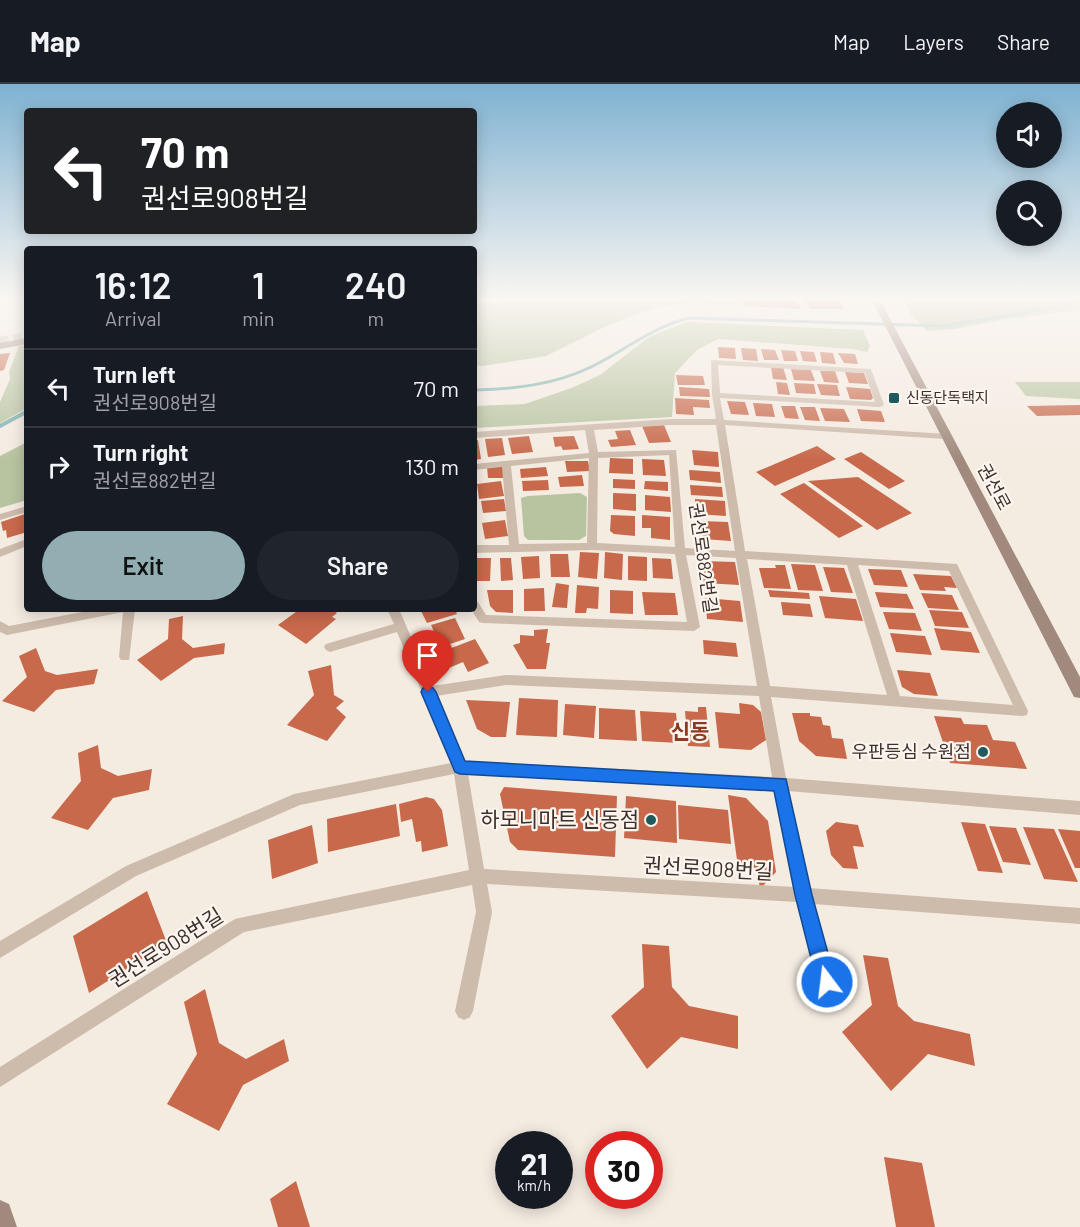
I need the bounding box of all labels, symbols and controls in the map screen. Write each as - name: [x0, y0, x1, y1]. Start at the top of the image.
- text: Map: [30, 24, 81, 58]
- text: Map: [833, 29, 870, 54]
- text: Layers: [903, 29, 964, 54]
- text: Share: [997, 29, 1050, 54]
- map controls: [996, 102, 1062, 246]
- button: sound: [996, 102, 1062, 168]
- text: 70 m: [141, 126, 229, 176]
- icon: left: [42, 132, 120, 210]
- button: search: [996, 180, 1062, 246]
- text: 권선로908번길: [141, 181, 309, 213]
- text: 16:12: [95, 263, 172, 306]
- text: 1: [252, 263, 265, 306]
- text: 240: [345, 263, 406, 306]
- text: Arrival: [105, 306, 161, 330]
- text: min: [242, 306, 275, 330]
- text: m: [368, 306, 384, 330]
- text: Turn left: [93, 361, 176, 387]
- icon: left: [42, 372, 75, 405]
- text: 70 m: [414, 375, 459, 401]
- place label: 신동단독택지: [906, 388, 989, 406]
- text: 권선로908번길: [93, 390, 217, 414]
- marker: 신동단독택지: [887, 391, 901, 405]
- text: Turn right: [93, 439, 188, 465]
- icon: right: [42, 450, 75, 483]
- text: 130 m: [405, 453, 459, 479]
- street label: 권선로: [974, 459, 1016, 514]
- text: 권선로882번길: [93, 468, 217, 492]
- street label: 권선로882번길: [685, 501, 723, 614]
- button: Exit: [42, 531, 245, 600]
- button: Share: [257, 531, 459, 600]
- pin: [402, 630, 453, 692]
- icon: arrive: [411, 639, 444, 672]
- district label: 신동: [671, 718, 709, 743]
- place label: 우판등심 수원점: [851, 740, 971, 762]
- marker: 우판등심 수원점: [976, 745, 990, 759]
- place label: 하모니마트 신동점: [480, 806, 639, 831]
- marker: 하모니마트 신동점: [644, 813, 658, 827]
- street label: 권선로908번길: [642, 852, 774, 883]
- street label: 권선로908번길: [103, 902, 227, 992]
- position arrow: [795, 950, 859, 1014]
- speed limit sign: 30: [585, 1131, 663, 1209]
- text: 21: [520, 1145, 548, 1181]
- text: km/h: [517, 1176, 551, 1194]

